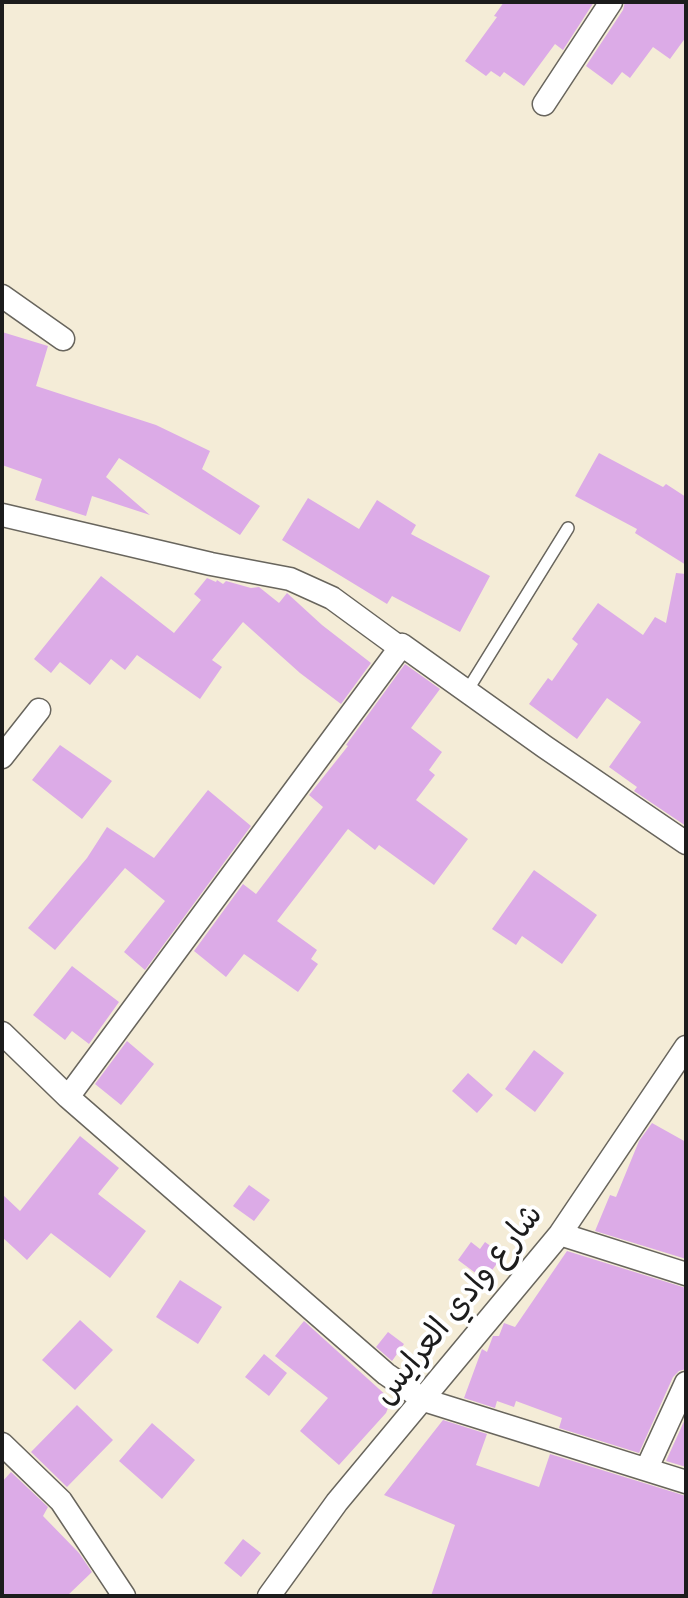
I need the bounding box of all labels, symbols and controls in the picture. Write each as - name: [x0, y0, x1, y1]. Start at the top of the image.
- street label: شارع وادي العرايس: [366, 1197, 552, 1413]

